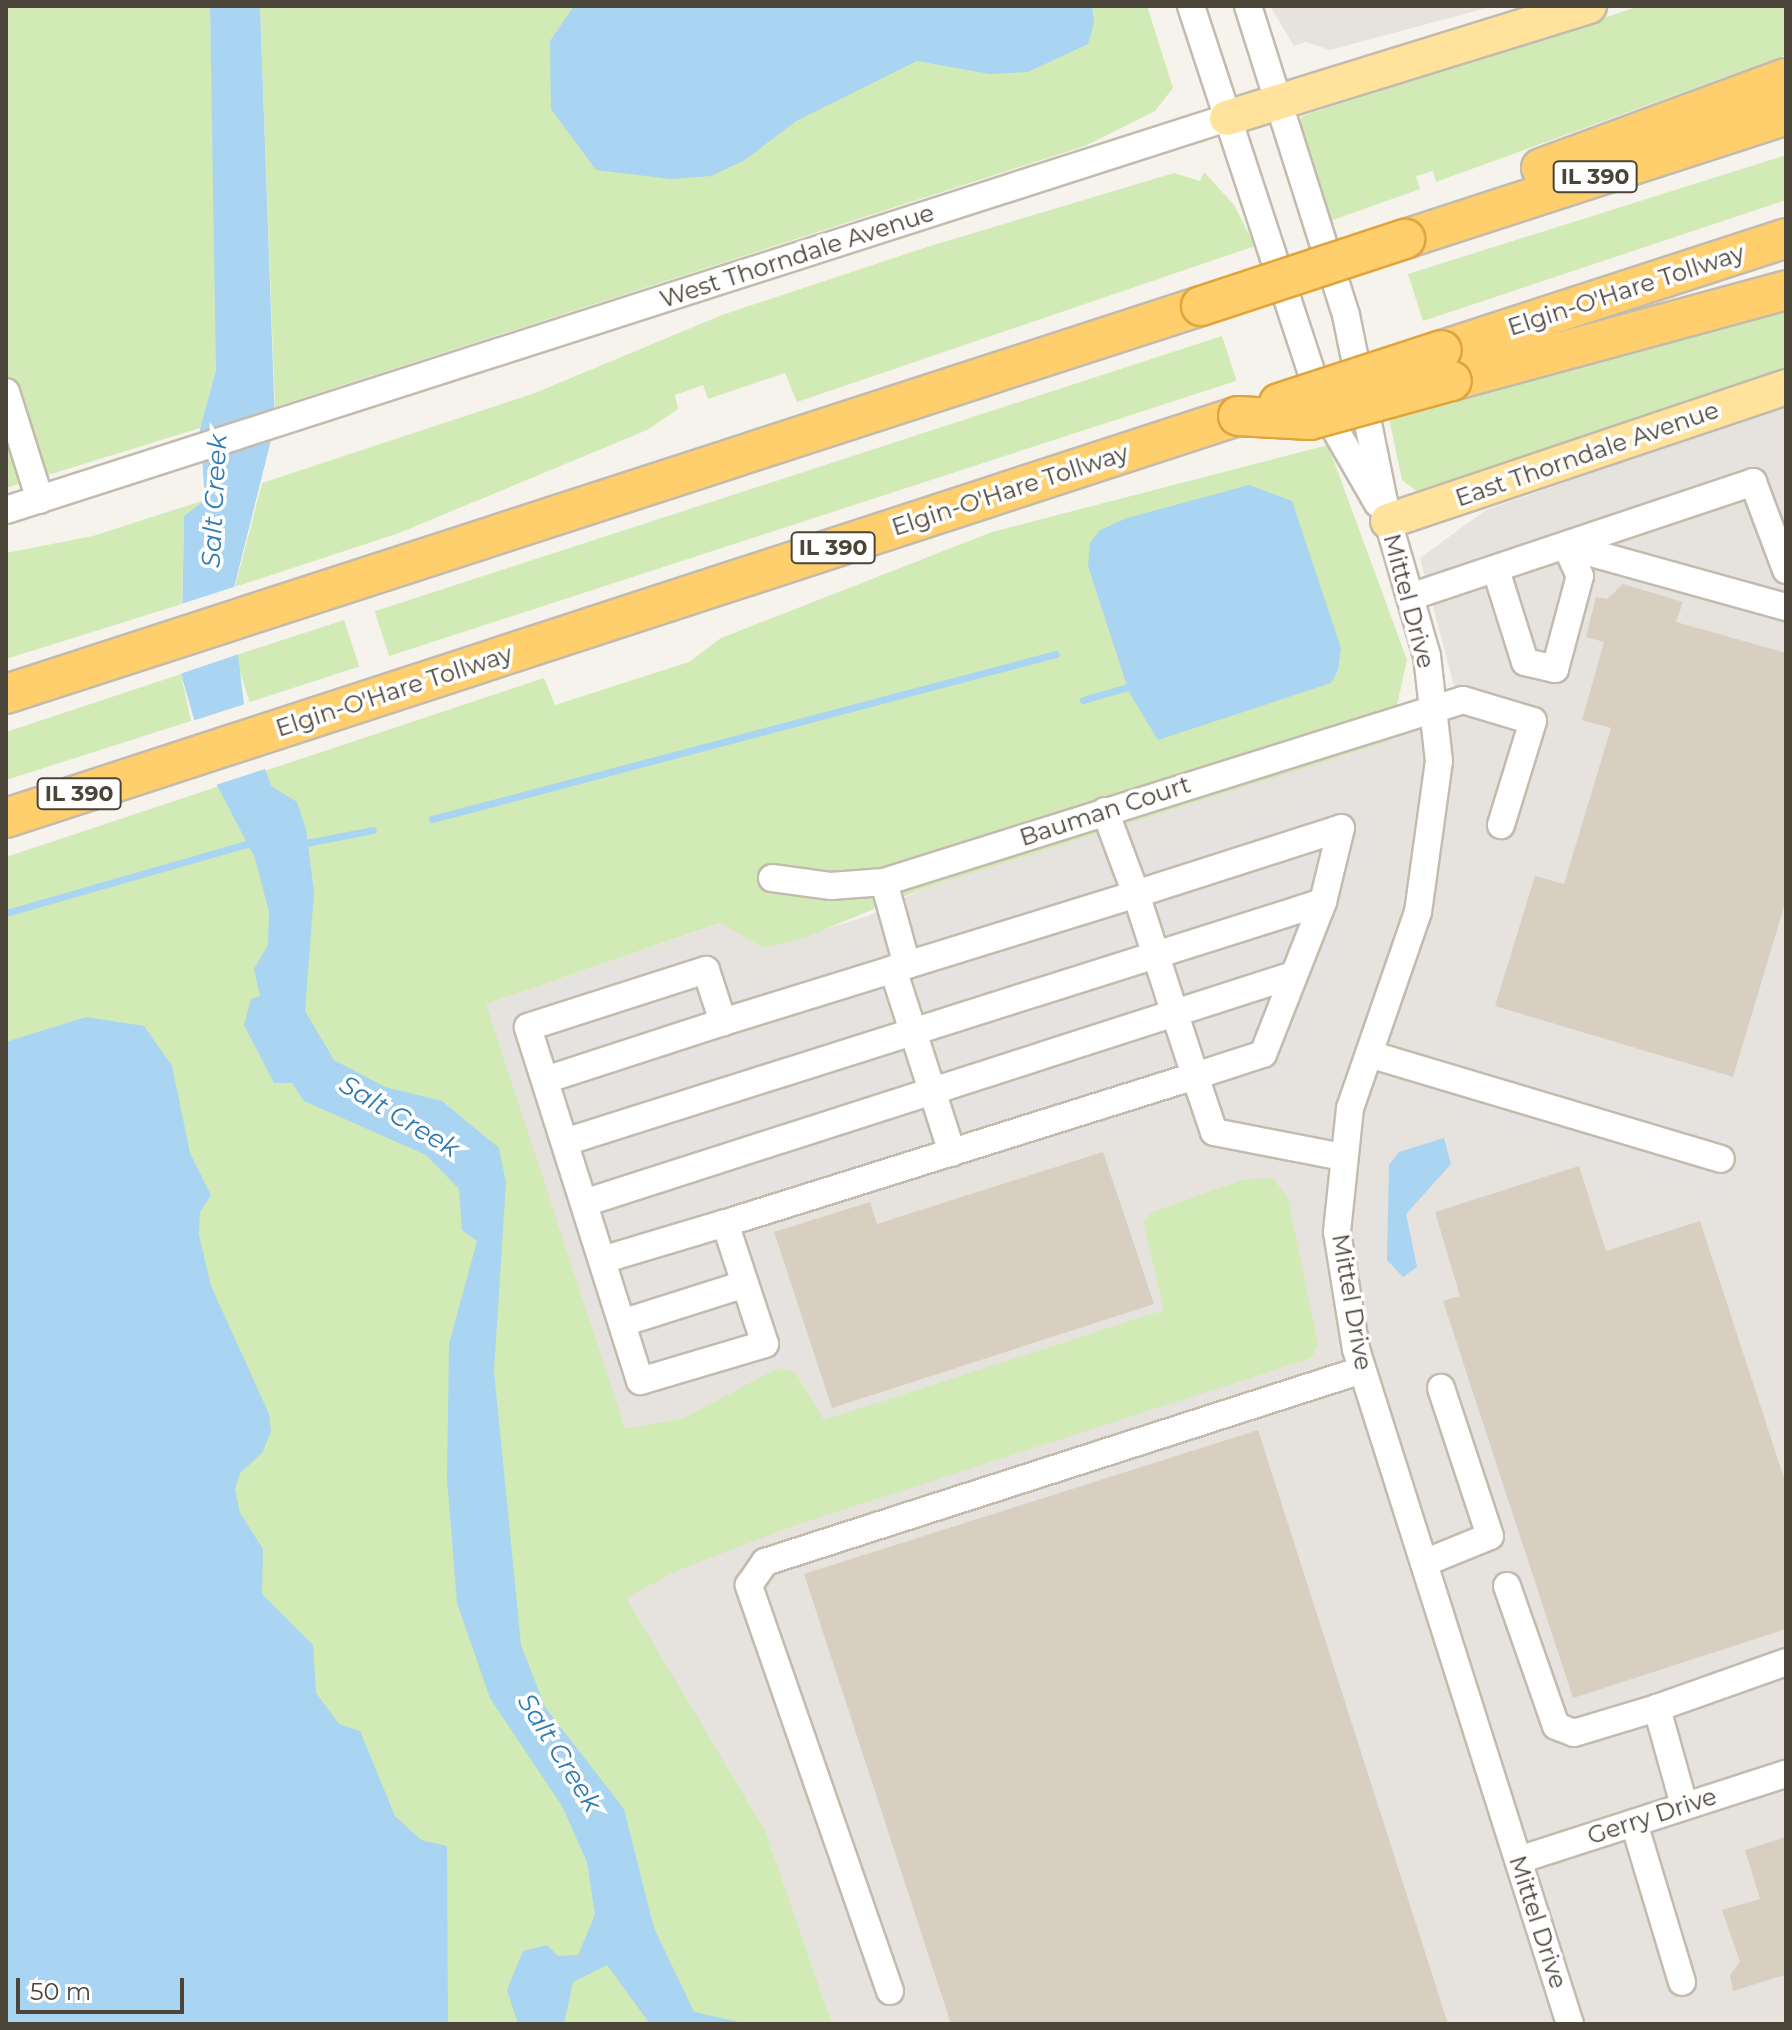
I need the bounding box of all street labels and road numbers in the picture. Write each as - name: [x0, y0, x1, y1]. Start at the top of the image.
- road number: IL 390: [1551, 159, 1639, 195]
- street label: West Thorndale Avenue: [656, 198, 938, 314]
- street label: Elgin-O'Hare Tollway: [1504, 238, 1748, 342]
- street label: East Thorndale Avenue: [1451, 395, 1723, 513]
- street label: Elgin-O'Hare Tollway: [888, 438, 1132, 542]
- road number: IL 390: [789, 530, 877, 566]
- street label: Mittel Drive: [1377, 531, 1441, 671]
- street label: Elgin-O'Hare Tollway: [272, 639, 516, 743]
- street label: Bauman Court: [1016, 770, 1194, 852]
- road number: IL 390: [35, 776, 123, 812]
- street label: Mittel Drive: [1326, 1232, 1378, 1372]
- street label: Gerry Drive: [1584, 1782, 1720, 1850]
- street label: Mittel Drive: [1503, 1852, 1573, 1992]

